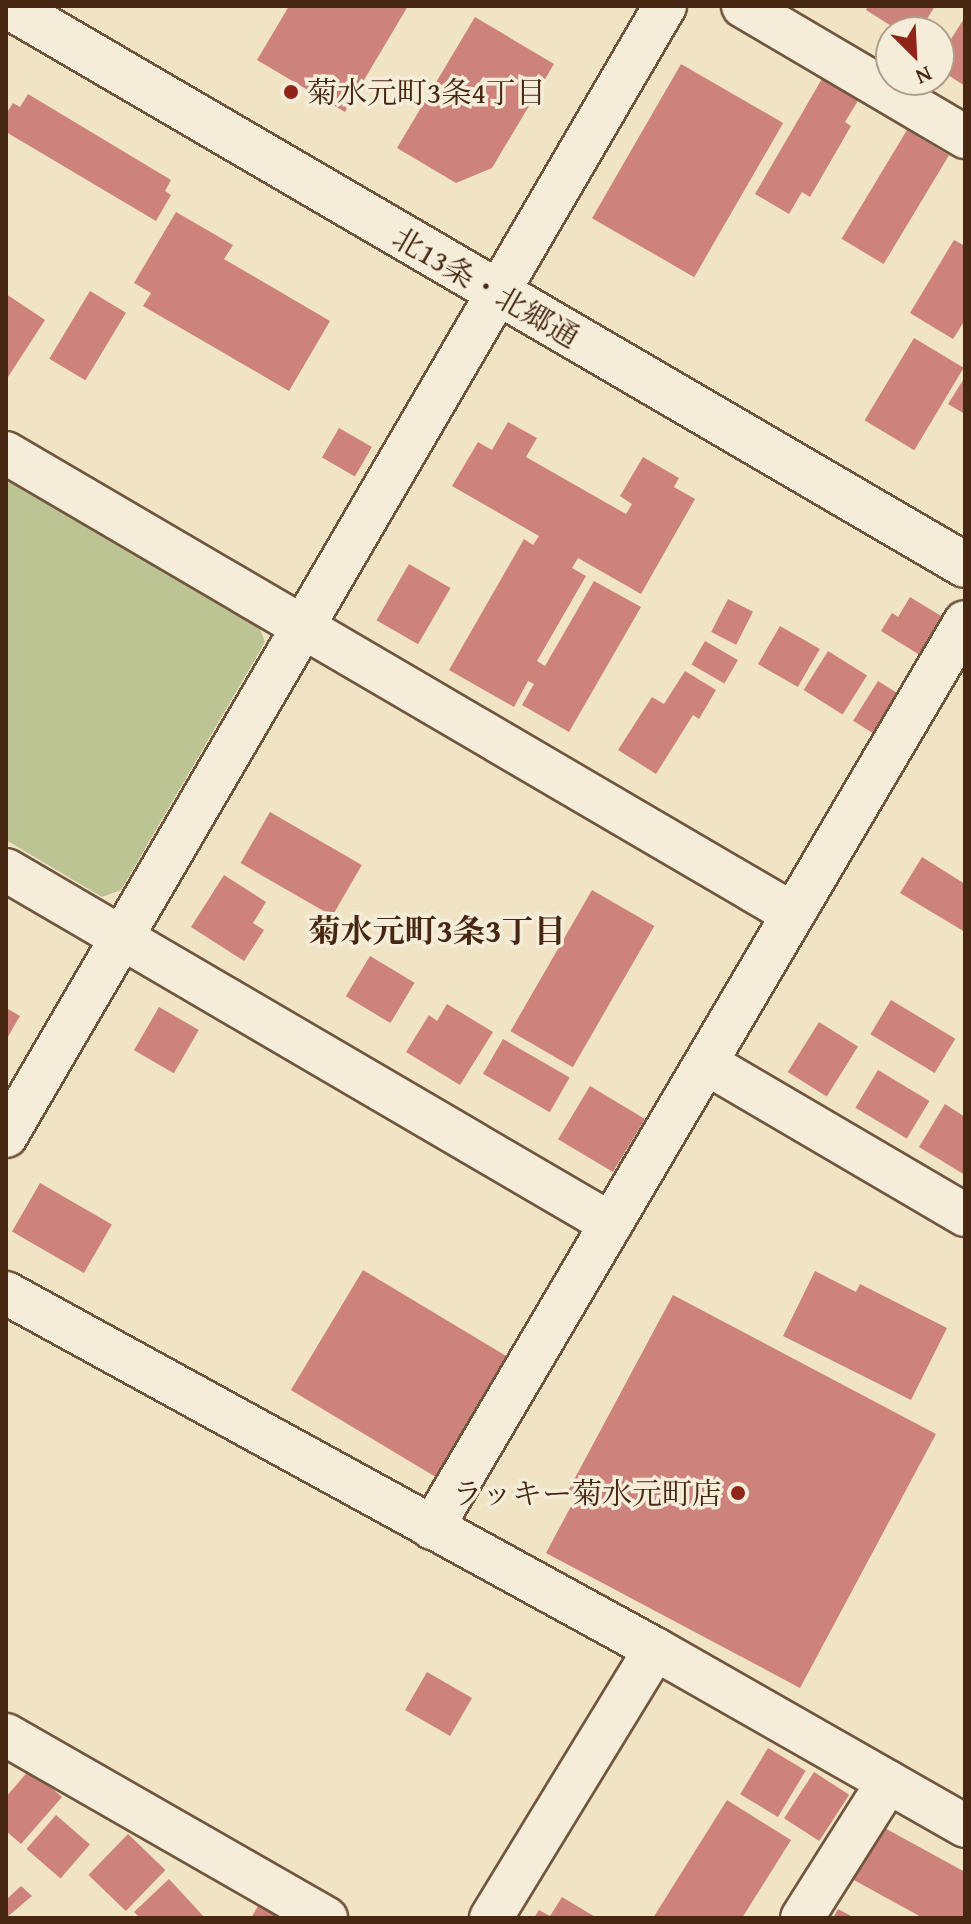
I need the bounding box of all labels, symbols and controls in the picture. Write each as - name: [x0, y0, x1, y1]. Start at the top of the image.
- north arrow: [875, 16, 955, 96]
- text: N: [911, 58, 937, 94]
- place label: 菊水元町3条4丁目: [307, 74, 546, 110]
- marker: 菊水元町3条4丁目: [282, 83, 300, 101]
- street label: 北13条・北郷通: [387, 219, 585, 355]
- district label: 菊水元町3条3丁目: [308, 912, 566, 950]
- place label: ラッキー菊水元町店: [452, 1475, 722, 1511]
- marker: ラッキー菊水元町店: [729, 1484, 747, 1502]

